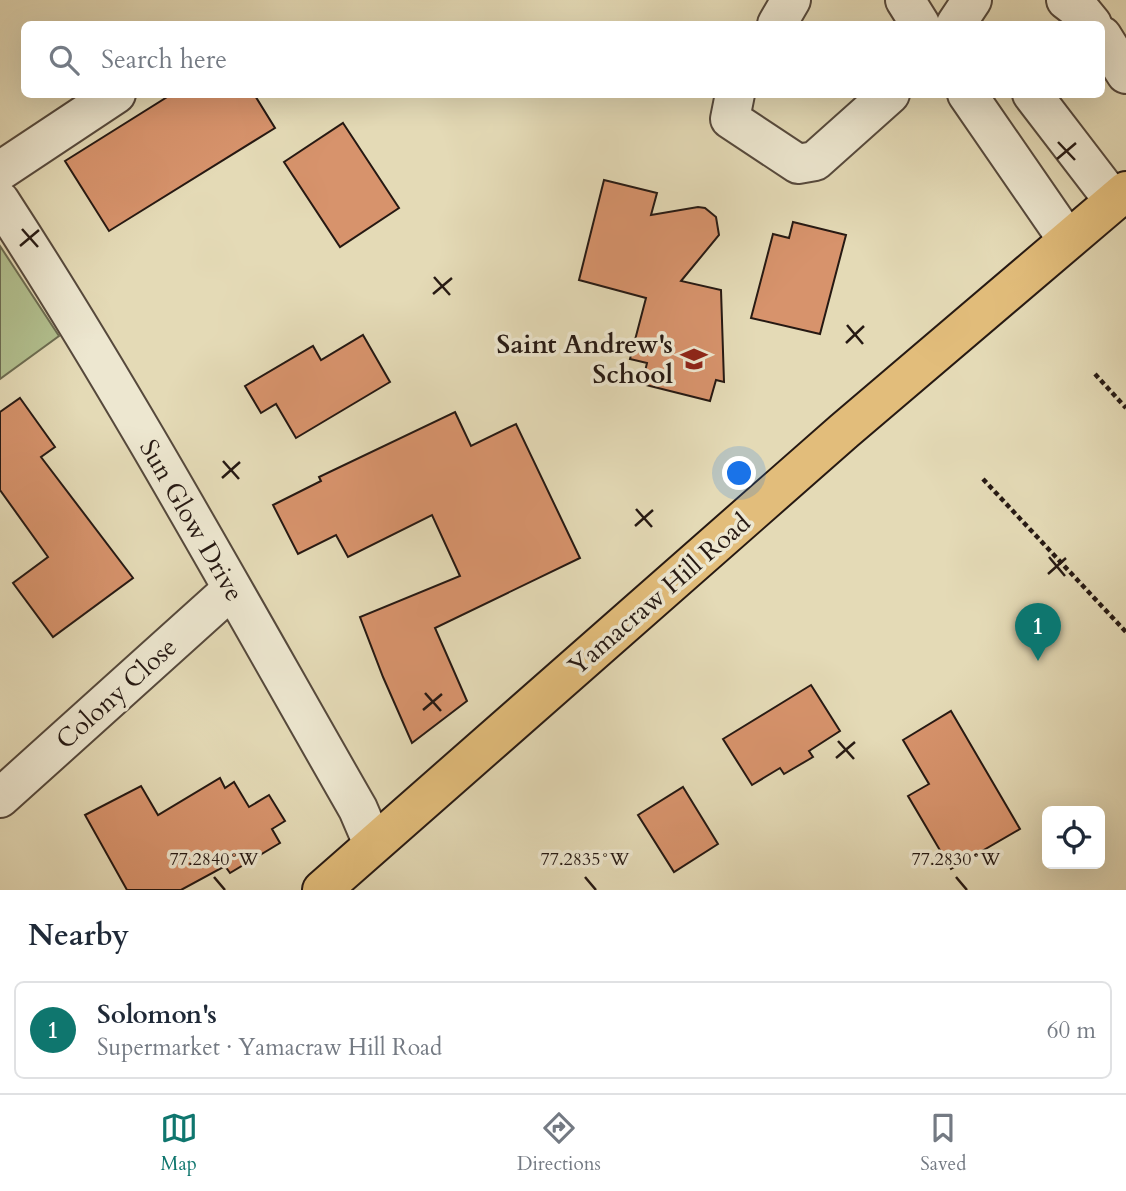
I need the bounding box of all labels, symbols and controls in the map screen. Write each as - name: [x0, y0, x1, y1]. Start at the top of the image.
- search box: [21, 21, 1105, 98]
- icon: search: [45, 41, 83, 79]
- text: Search here: [101, 42, 227, 77]
- place label: Saint Andrew's School: [497, 327, 673, 392]
- school or university icon: Saint Andrew's School: [679, 344, 709, 374]
- street label: Sun Glow Drive: [131, 433, 252, 607]
- your location: [722, 456, 756, 490]
- street label: Yamacraw Hill Road: [561, 505, 758, 683]
- pin: 1: [1015, 603, 1061, 661]
- street label: Colony Close: [48, 630, 184, 757]
- map controls: [1042, 806, 1105, 869]
- button: locate: [1042, 806, 1105, 869]
- text: 77.2840°W: [170, 847, 259, 872]
- text: 77.2835°W: [541, 847, 630, 872]
- text: 77.2830°W: [912, 847, 1001, 872]
- text: Nearby: [28, 915, 129, 956]
- text: Solomon's: [97, 997, 217, 1032]
- text: 1: [47, 1015, 59, 1046]
- text: 60 m: [1047, 1015, 1096, 1046]
- text: Supermarket · Yamacraw Hill Road: [97, 1032, 442, 1063]
- tab: Map: [160, 1109, 198, 1177]
- tab: Directions: [517, 1109, 601, 1177]
- tab: Saved: [920, 1109, 966, 1177]

